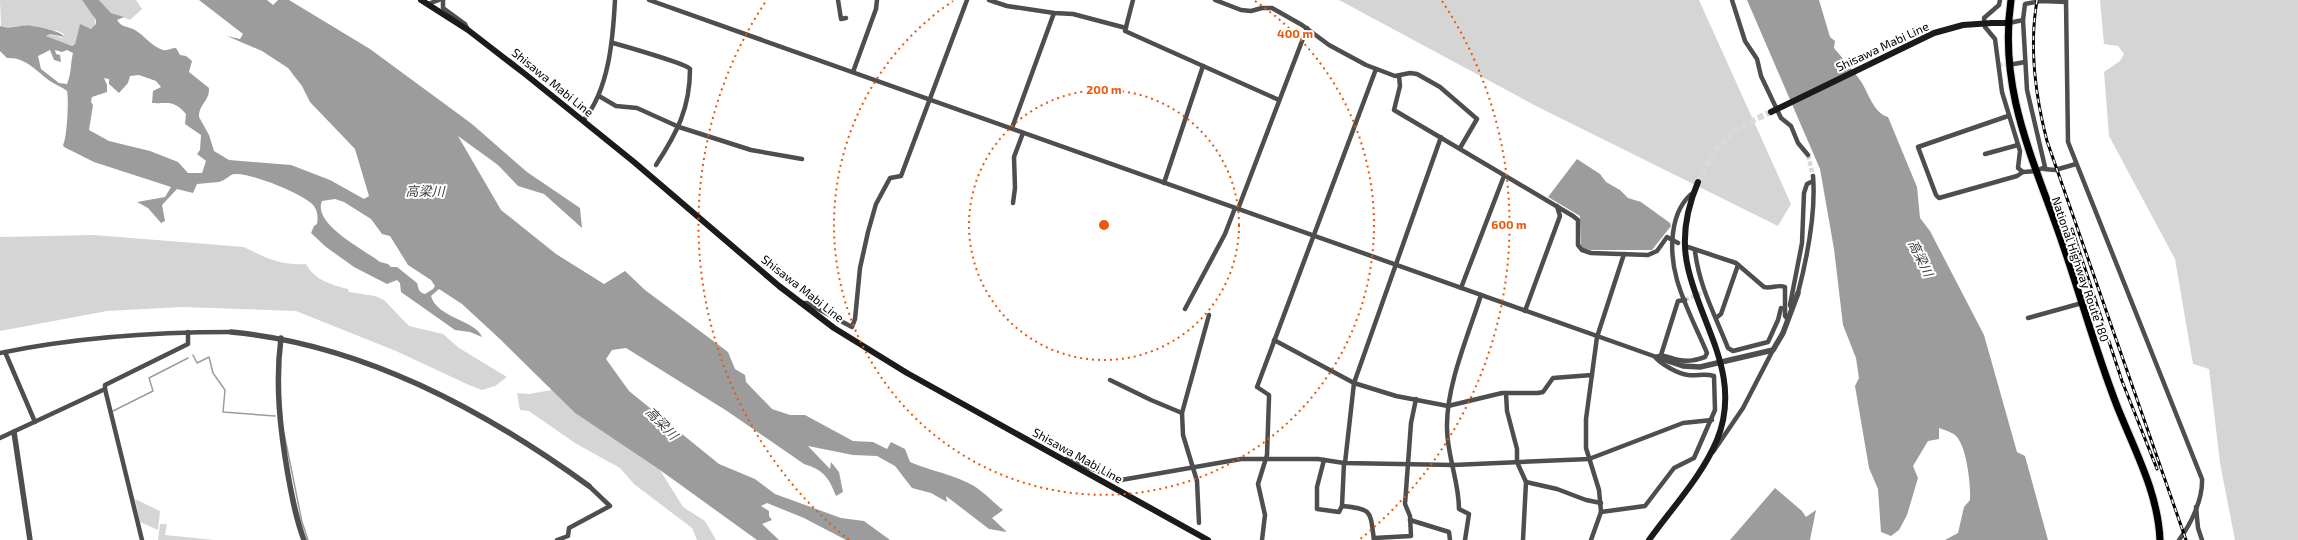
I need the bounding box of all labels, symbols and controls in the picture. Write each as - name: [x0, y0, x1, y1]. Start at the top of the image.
- street label: Shisawa Mabi Line: [1833, 18, 1931, 74]
- text: 400 m: [1277, 26, 1313, 40]
- street label: Shisawa Mabi Line: [509, 45, 597, 119]
- text: 200 m: [1086, 82, 1122, 96]
- water label: 高梁川: [405, 183, 446, 199]
- street label: National Highway Route 180: [2050, 194, 2112, 344]
- text: 600 m: [1491, 217, 1527, 231]
- centre of rings: [1097, 218, 1111, 232]
- water label: 高梁川: [1905, 237, 1938, 281]
- street label: Shisawa Mabi Line: [759, 251, 847, 325]
- water label: 高梁川: [643, 403, 683, 444]
- street label: Shisawa Mabi Line: [1031, 424, 1125, 486]

